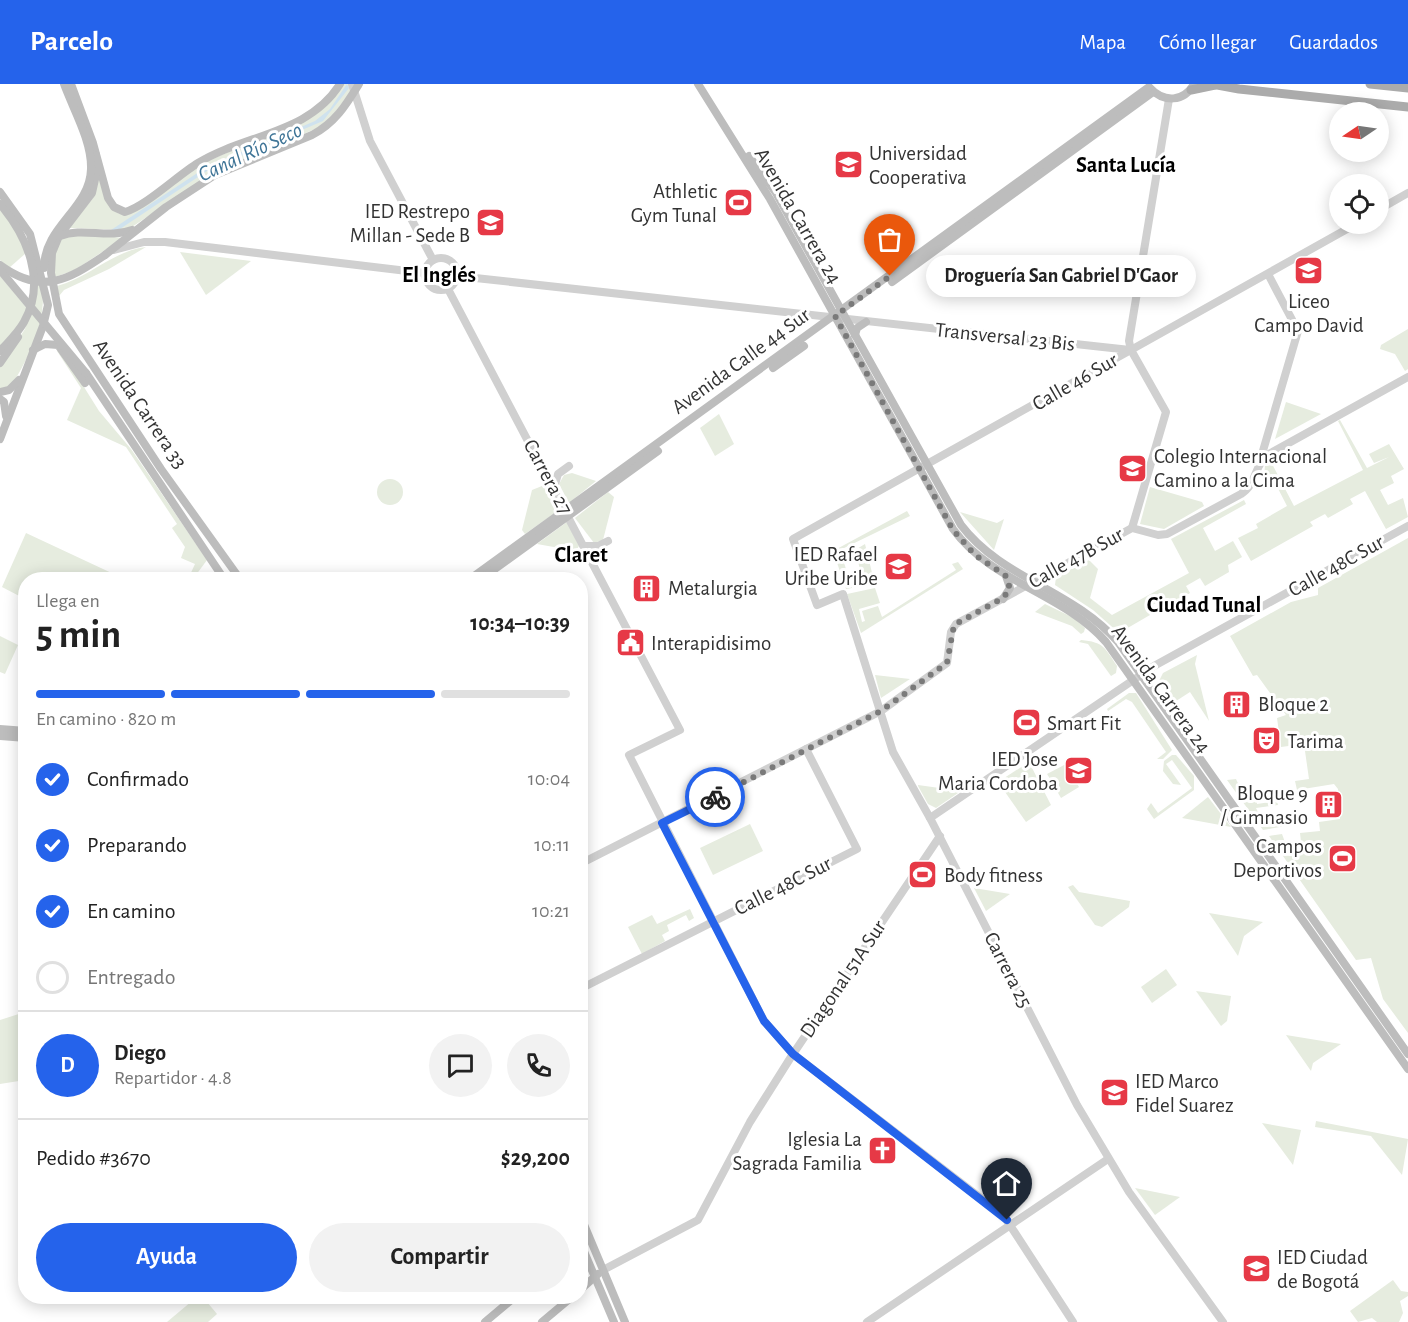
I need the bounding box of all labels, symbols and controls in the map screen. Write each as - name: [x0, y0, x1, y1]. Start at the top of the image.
- text: Parcelo: [30, 28, 113, 56]
- text: Mapa: [1080, 32, 1126, 53]
- text: Cómo llegar: [1159, 32, 1256, 53]
- text: Guardados: [1289, 32, 1378, 53]
- north arrow: [1329, 102, 1389, 162]
- map controls: [1329, 102, 1389, 234]
- water label: Canal Río Seco: [195, 118, 305, 186]
- place label: Universidad Cooperativa: [869, 143, 967, 188]
- street label: Avenida Carrera 24: [751, 144, 845, 288]
- school or university icon: Universidad Cooperativa: [832, 149, 864, 181]
- district label: Santa Lucía: [1076, 154, 1176, 176]
- button: locate: [1329, 174, 1389, 234]
- place label: Athletic Gym Tunal: [631, 181, 717, 226]
- sports icon: Athletic Gym Tunal: [722, 187, 754, 219]
- place label: IED Restrepo Millan - Sede B: [350, 201, 470, 246]
- school or university icon: IED Restrepo Millan - Sede B: [475, 207, 507, 239]
- pin: [864, 214, 915, 276]
- icon: bag: [873, 223, 906, 256]
- school or university icon: Liceo Campo David: [1293, 254, 1325, 286]
- callout: Droguería San Gabriel D'Gaor: [926, 255, 1196, 297]
- district label: El Inglés: [402, 264, 476, 286]
- text: Droguería San Gabriel D'Gaor: [944, 266, 1178, 286]
- place label: Liceo Campo David: [1254, 291, 1364, 336]
- street label: Avenida Calle 44 Sur: [668, 304, 814, 418]
- street label: Transversal 23 Bis: [934, 319, 1076, 355]
- street label: Avenida Carrera 33: [89, 336, 191, 472]
- street label: Calle 46 Sur: [1029, 349, 1121, 415]
- street label: Carrera 27: [520, 436, 577, 518]
- place label: Colegio Internacional Camino a la Cima: [1154, 446, 1327, 491]
- school or university icon: Colegio Internacional Camino a la Cima: [1117, 452, 1149, 484]
- street label: Calle 47B Sur: [1025, 523, 1127, 593]
- street label: Calle 48C Sur: [1285, 531, 1388, 601]
- district label: Claret: [554, 544, 608, 566]
- place label: IED Rafael Uribe Uribe: [784, 544, 878, 589]
- school or university icon: IED Rafael Uribe Uribe: [883, 550, 915, 582]
- building icon: Metalurgia: [631, 572, 663, 604]
- place label: Metalurgia: [668, 578, 758, 599]
- text: Llega en: [36, 591, 100, 611]
- district label: Ciudad Tunal: [1147, 594, 1261, 616]
- text: 10:34–10:39: [470, 612, 570, 634]
- text: 5 min: [36, 616, 121, 655]
- street label: Avenida Carrera 24: [1108, 621, 1214, 757]
- public building icon: Interapidisimo: [614, 627, 646, 659]
- place label: Interapidisimo: [651, 633, 771, 654]
- building icon: Bloque 2: [1221, 688, 1253, 720]
- place label: Bloque 2: [1258, 694, 1329, 715]
- sports icon: Smart Fit: [1010, 707, 1042, 739]
- text: En camino · 820 m: [36, 709, 176, 729]
- place label: Smart Fit: [1047, 713, 1121, 734]
- theatre icon: Tarima: [1250, 725, 1282, 757]
- place label: Tarima: [1287, 731, 1344, 752]
- place label: IED Jose Maria Cordoba: [938, 749, 1058, 794]
- school or university icon: IED Jose Maria Cordoba: [1063, 755, 1095, 787]
- icon: check: [36, 763, 69, 796]
- courier: [685, 767, 745, 827]
- text: Confirmado: [87, 768, 189, 790]
- text: 10:04: [528, 769, 570, 789]
- icon: bike: [699, 781, 732, 814]
- place label: Bloque 9 / Gimnasio: [1221, 783, 1308, 828]
- building icon: Bloque 9 / Gimnasio: [1313, 789, 1345, 821]
- icon: check: [36, 829, 69, 862]
- text: Preparando: [87, 834, 187, 856]
- text: 10:11: [534, 835, 570, 855]
- place label: Campos Deportivos: [1233, 836, 1322, 881]
- sports icon: Campos Deportivos: [1327, 842, 1359, 874]
- street label: Calle 48C Sur: [731, 853, 835, 919]
- sports icon: Body fitness: [907, 859, 939, 891]
- place label: Body fitness: [944, 865, 1043, 886]
- icon: check: [36, 895, 69, 928]
- text: En camino: [87, 900, 176, 922]
- text: 10:21: [532, 901, 570, 921]
- street label: Diagonal 51A Sur: [796, 916, 890, 1042]
- street label: Carrera 25: [980, 929, 1036, 1011]
- text: Entregado: [87, 966, 176, 988]
- button: chat: [429, 1034, 492, 1097]
- button: phone: [507, 1034, 570, 1097]
- text: Diego: [114, 1042, 166, 1064]
- text: D: [60, 1054, 75, 1076]
- text: Repartidor · 4.8: [114, 1068, 232, 1088]
- place label: IED Marco Fidel Suarez: [1135, 1071, 1234, 1116]
- school or university icon: IED Marco Fidel Suarez: [1098, 1077, 1130, 1109]
- place label: Iglesia La Sagrada Familia: [732, 1129, 862, 1174]
- church icon: Iglesia La Sagrada Familia: [867, 1135, 899, 1167]
- text: Pedido #3670: [36, 1147, 151, 1169]
- text: $29,200: [501, 1147, 570, 1169]
- pin: [981, 1158, 1032, 1220]
- icon: home: [990, 1167, 1023, 1200]
- button: Ayuda: [36, 1223, 297, 1292]
- button: Compartir: [309, 1223, 570, 1292]
- place label: IED Ciudad de Bogotá: [1277, 1247, 1368, 1292]
- school or university icon: IED Ciudad de Bogotá: [1240, 1253, 1272, 1285]

